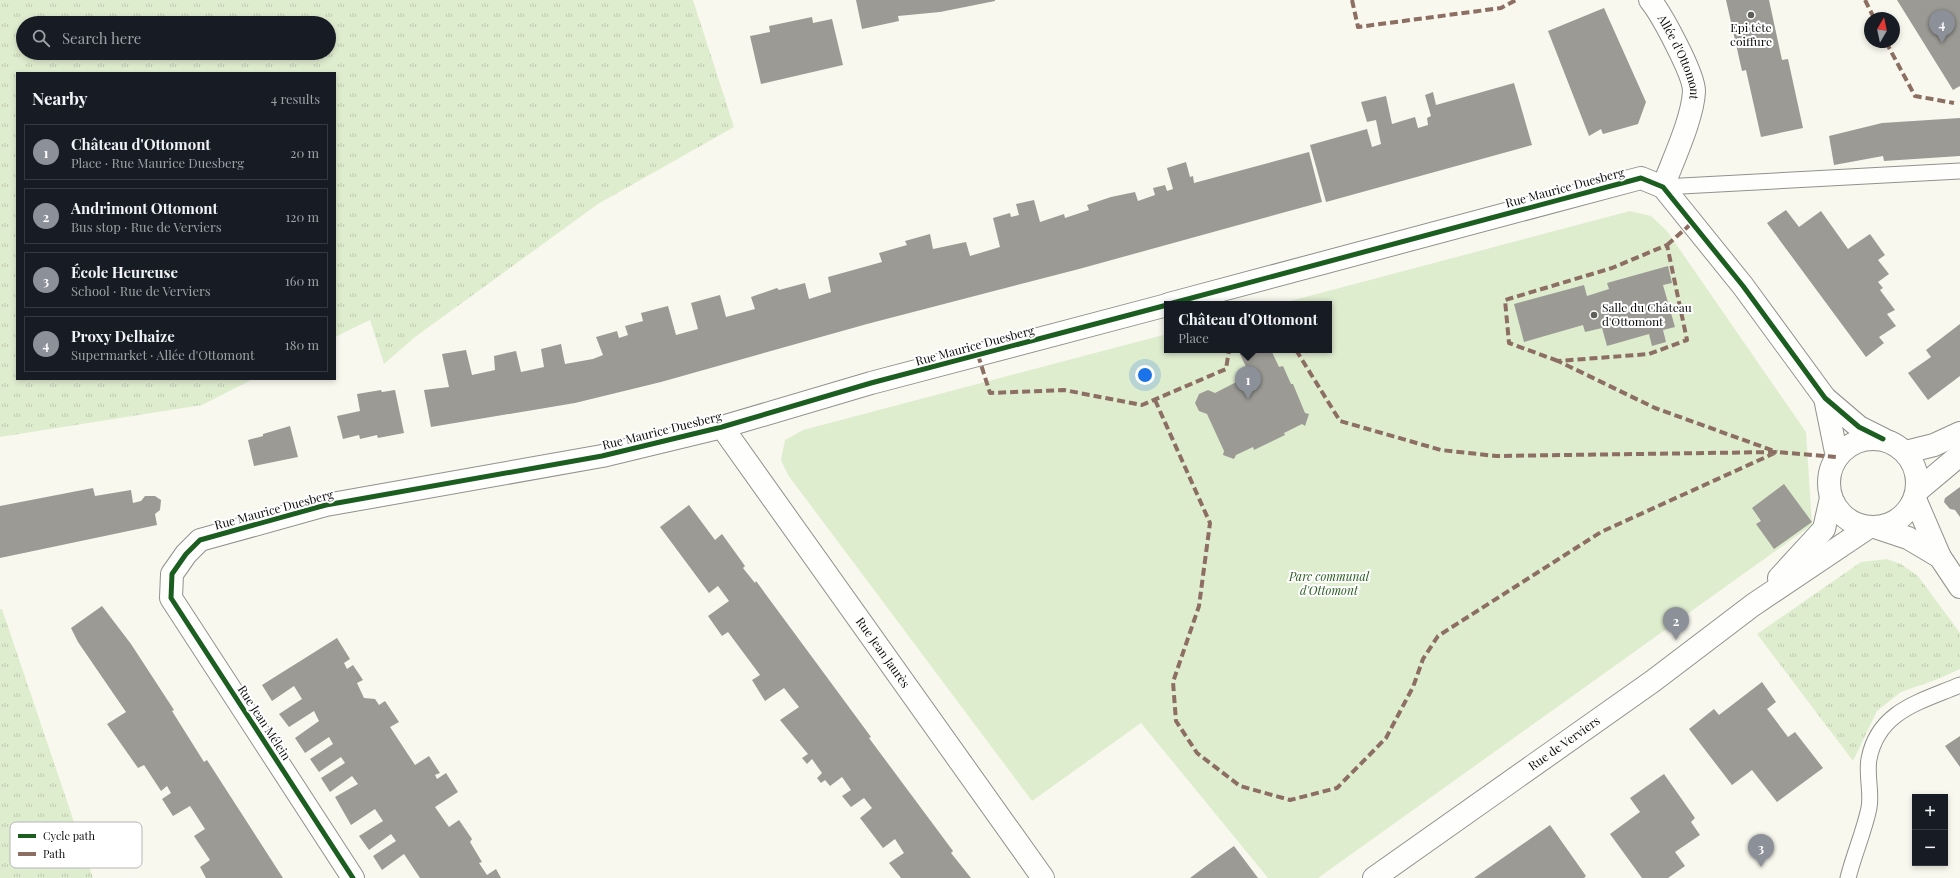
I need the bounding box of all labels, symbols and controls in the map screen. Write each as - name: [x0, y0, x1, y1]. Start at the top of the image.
- marker: Epi tête coiffure: [1746, 10, 1756, 20]
- pin: 4: [1929, 10, 1955, 43]
- street label: Allée d'Ottomont: [1654, 11, 1703, 101]
- north arrow: [1864, 12, 1900, 48]
- search box: [16, 16, 336, 60]
- place label: Epi tête coiffure: [1730, 19, 1772, 49]
- icon: search: [30, 27, 52, 49]
- text: Search here: [62, 28, 141, 48]
- text: Nearby: [32, 87, 87, 109]
- text: 4 results: [271, 90, 320, 107]
- text: Château d'Ottomont: [71, 134, 211, 154]
- text: 1: [44, 144, 48, 161]
- text: 20 m: [290, 144, 319, 161]
- text: Place · Rue Maurice Duesberg: [71, 154, 244, 171]
- street label: Rue Maurice Duesberg: [1504, 163, 1627, 211]
- text: Andrimont Ottomont: [71, 198, 218, 218]
- text: 2: [43, 208, 49, 225]
- text: 120 m: [285, 208, 319, 225]
- text: Bus stop · Rue de Verviers: [71, 218, 222, 235]
- text: École Heureuse: [71, 262, 178, 282]
- text: 3: [43, 272, 49, 289]
- text: 160 m: [285, 272, 319, 289]
- text: School · Rue de Verviers: [71, 282, 211, 299]
- place label: Salle du Château d'Ottomont: [1602, 299, 1692, 329]
- popup: [1164, 301, 1332, 353]
- text: Château d'Ottomont: [1178, 309, 1318, 329]
- marker: Salle du Château d'Ottomont: [1589, 310, 1599, 320]
- street label: Rue Maurice Duesberg: [914, 321, 1037, 369]
- text: Proxy Delhaize: [71, 326, 175, 346]
- text: Place: [1178, 329, 1209, 346]
- text: 4: [43, 336, 49, 353]
- text: 180 m: [285, 336, 319, 353]
- text: Supermarket · Allée d'Ottomont: [71, 346, 255, 363]
- your location: [1135, 365, 1155, 385]
- pin: 1: [1235, 366, 1261, 399]
- street label: Rue Maurice Duesberg: [600, 407, 724, 453]
- street label: Rue Maurice Duesberg: [213, 485, 336, 533]
- park label: Parc communal d'Ottomont: [1288, 568, 1370, 598]
- pin: 2: [1663, 607, 1689, 640]
- street label: Rue Jean Jaurès: [853, 614, 914, 691]
- street label: Rue Jean Mélein: [235, 682, 295, 763]
- street label: Rue de Verviers: [1525, 712, 1603, 774]
- map controls: [1912, 794, 1948, 866]
- button: +: [1912, 794, 1948, 830]
- legend: [10, 822, 142, 868]
- text: Cycle path: [43, 828, 95, 843]
- button: −: [1912, 830, 1948, 866]
- pin: 3: [1748, 834, 1774, 867]
- text: Path: [43, 846, 66, 861]

